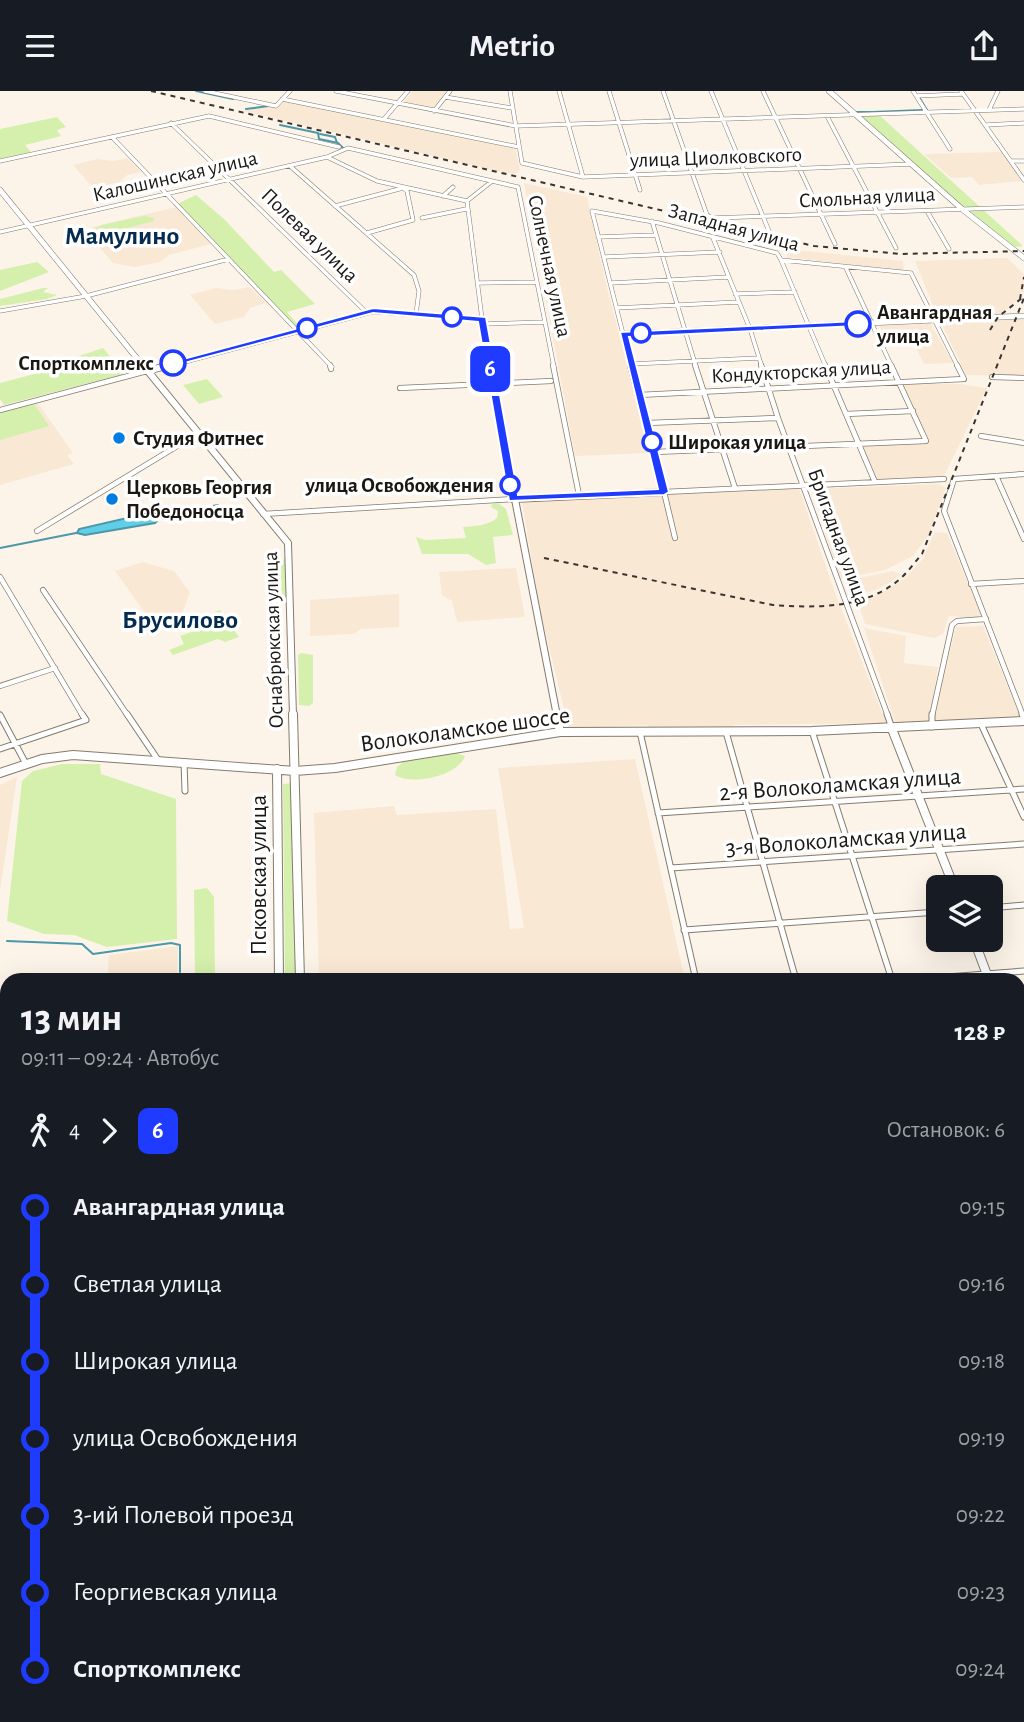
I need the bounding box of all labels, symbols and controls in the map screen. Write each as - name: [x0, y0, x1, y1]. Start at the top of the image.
- icon: menu: [21, 27, 59, 65]
- icon: share: [965, 27, 1003, 65]
- text: Metrio: [469, 30, 555, 62]
- street label: улица Циолковского: [629, 144, 802, 171]
- street label: Калошинская улица: [91, 147, 260, 206]
- street label: Смольная улица: [798, 183, 936, 212]
- street label: Полевая улица: [257, 184, 362, 287]
- street label: Солнечная улица: [524, 193, 575, 340]
- street label: Западная улица: [666, 200, 802, 255]
- district label: Мамулино: [65, 223, 180, 249]
- place label: Авангардная улица: [876, 302, 992, 347]
- unlabelled marker: [442, 307, 462, 327]
- marker: Авангардная улица: [845, 311, 871, 337]
- unlabelled marker: [297, 318, 317, 338]
- unlabelled marker: [631, 323, 651, 343]
- line badge: 6: [467, 346, 513, 392]
- marker: Спорткомплекс: [160, 350, 186, 376]
- place label: Спорткомплекс: [18, 353, 154, 374]
- street label: Кондукторская улица: [710, 356, 892, 387]
- text: 6: [484, 357, 496, 381]
- place label: Студия Фитнес: [133, 428, 264, 449]
- marker: Студия Фитнес: [111, 430, 127, 446]
- marker: Широкая улица: [642, 432, 662, 452]
- place label: Широкая улица: [668, 432, 806, 453]
- street label: Бригадная улица: [804, 466, 873, 609]
- place label: улица Освобождения: [304, 475, 494, 496]
- marker: улица Освобождения: [500, 475, 520, 495]
- place label: Церковь Георгия Победоносца: [126, 477, 272, 522]
- marker: Церковь Георгия Победоносца: [104, 491, 120, 507]
- street label: Оснабрюкская улица: [260, 551, 287, 729]
- district label: Брусилово: [122, 607, 238, 633]
- street label: Волоколамское шоссе: [359, 703, 572, 757]
- street label: 2-я Волоколамская улица: [718, 765, 962, 805]
- street label: Псковская улица: [247, 794, 271, 956]
- street label: 3-я Волоколамская улица: [725, 820, 967, 860]
- map controls: [926, 875, 1003, 952]
- button: layers: [926, 875, 1003, 952]
- text: 13 мин: [21, 1000, 122, 1038]
- text: 128 ₽: [954, 1019, 1005, 1045]
- text: 09:11 – 09:24 · Автобус: [21, 1047, 219, 1070]
- icon: walk: [21, 1112, 59, 1150]
- icon: forward: [90, 1112, 128, 1150]
- text: 4: [69, 1119, 80, 1142]
- text: 6: [152, 1119, 164, 1143]
- text: Остановок: 6: [886, 1119, 1005, 1142]
- text: Авангардная улица: [73, 1194, 285, 1220]
- text: 09:15: [959, 1196, 1005, 1219]
- text: Светлая улица: [73, 1271, 222, 1297]
- text: 09:16: [958, 1273, 1005, 1296]
- text: Широкая улица: [73, 1348, 238, 1374]
- text: 09:18: [958, 1350, 1005, 1373]
- text: улица Освобождения: [73, 1425, 298, 1451]
- text: 09:19: [958, 1427, 1005, 1450]
- text: 3-ий Полевой проезд: [73, 1502, 294, 1528]
- text: 09:22: [956, 1504, 1005, 1527]
- text: Георгиевская улица: [73, 1579, 278, 1605]
- text: 09:23: [957, 1581, 1005, 1604]
- text: Спорткомплекс: [73, 1656, 241, 1682]
- text: 09:24: [955, 1658, 1005, 1681]

